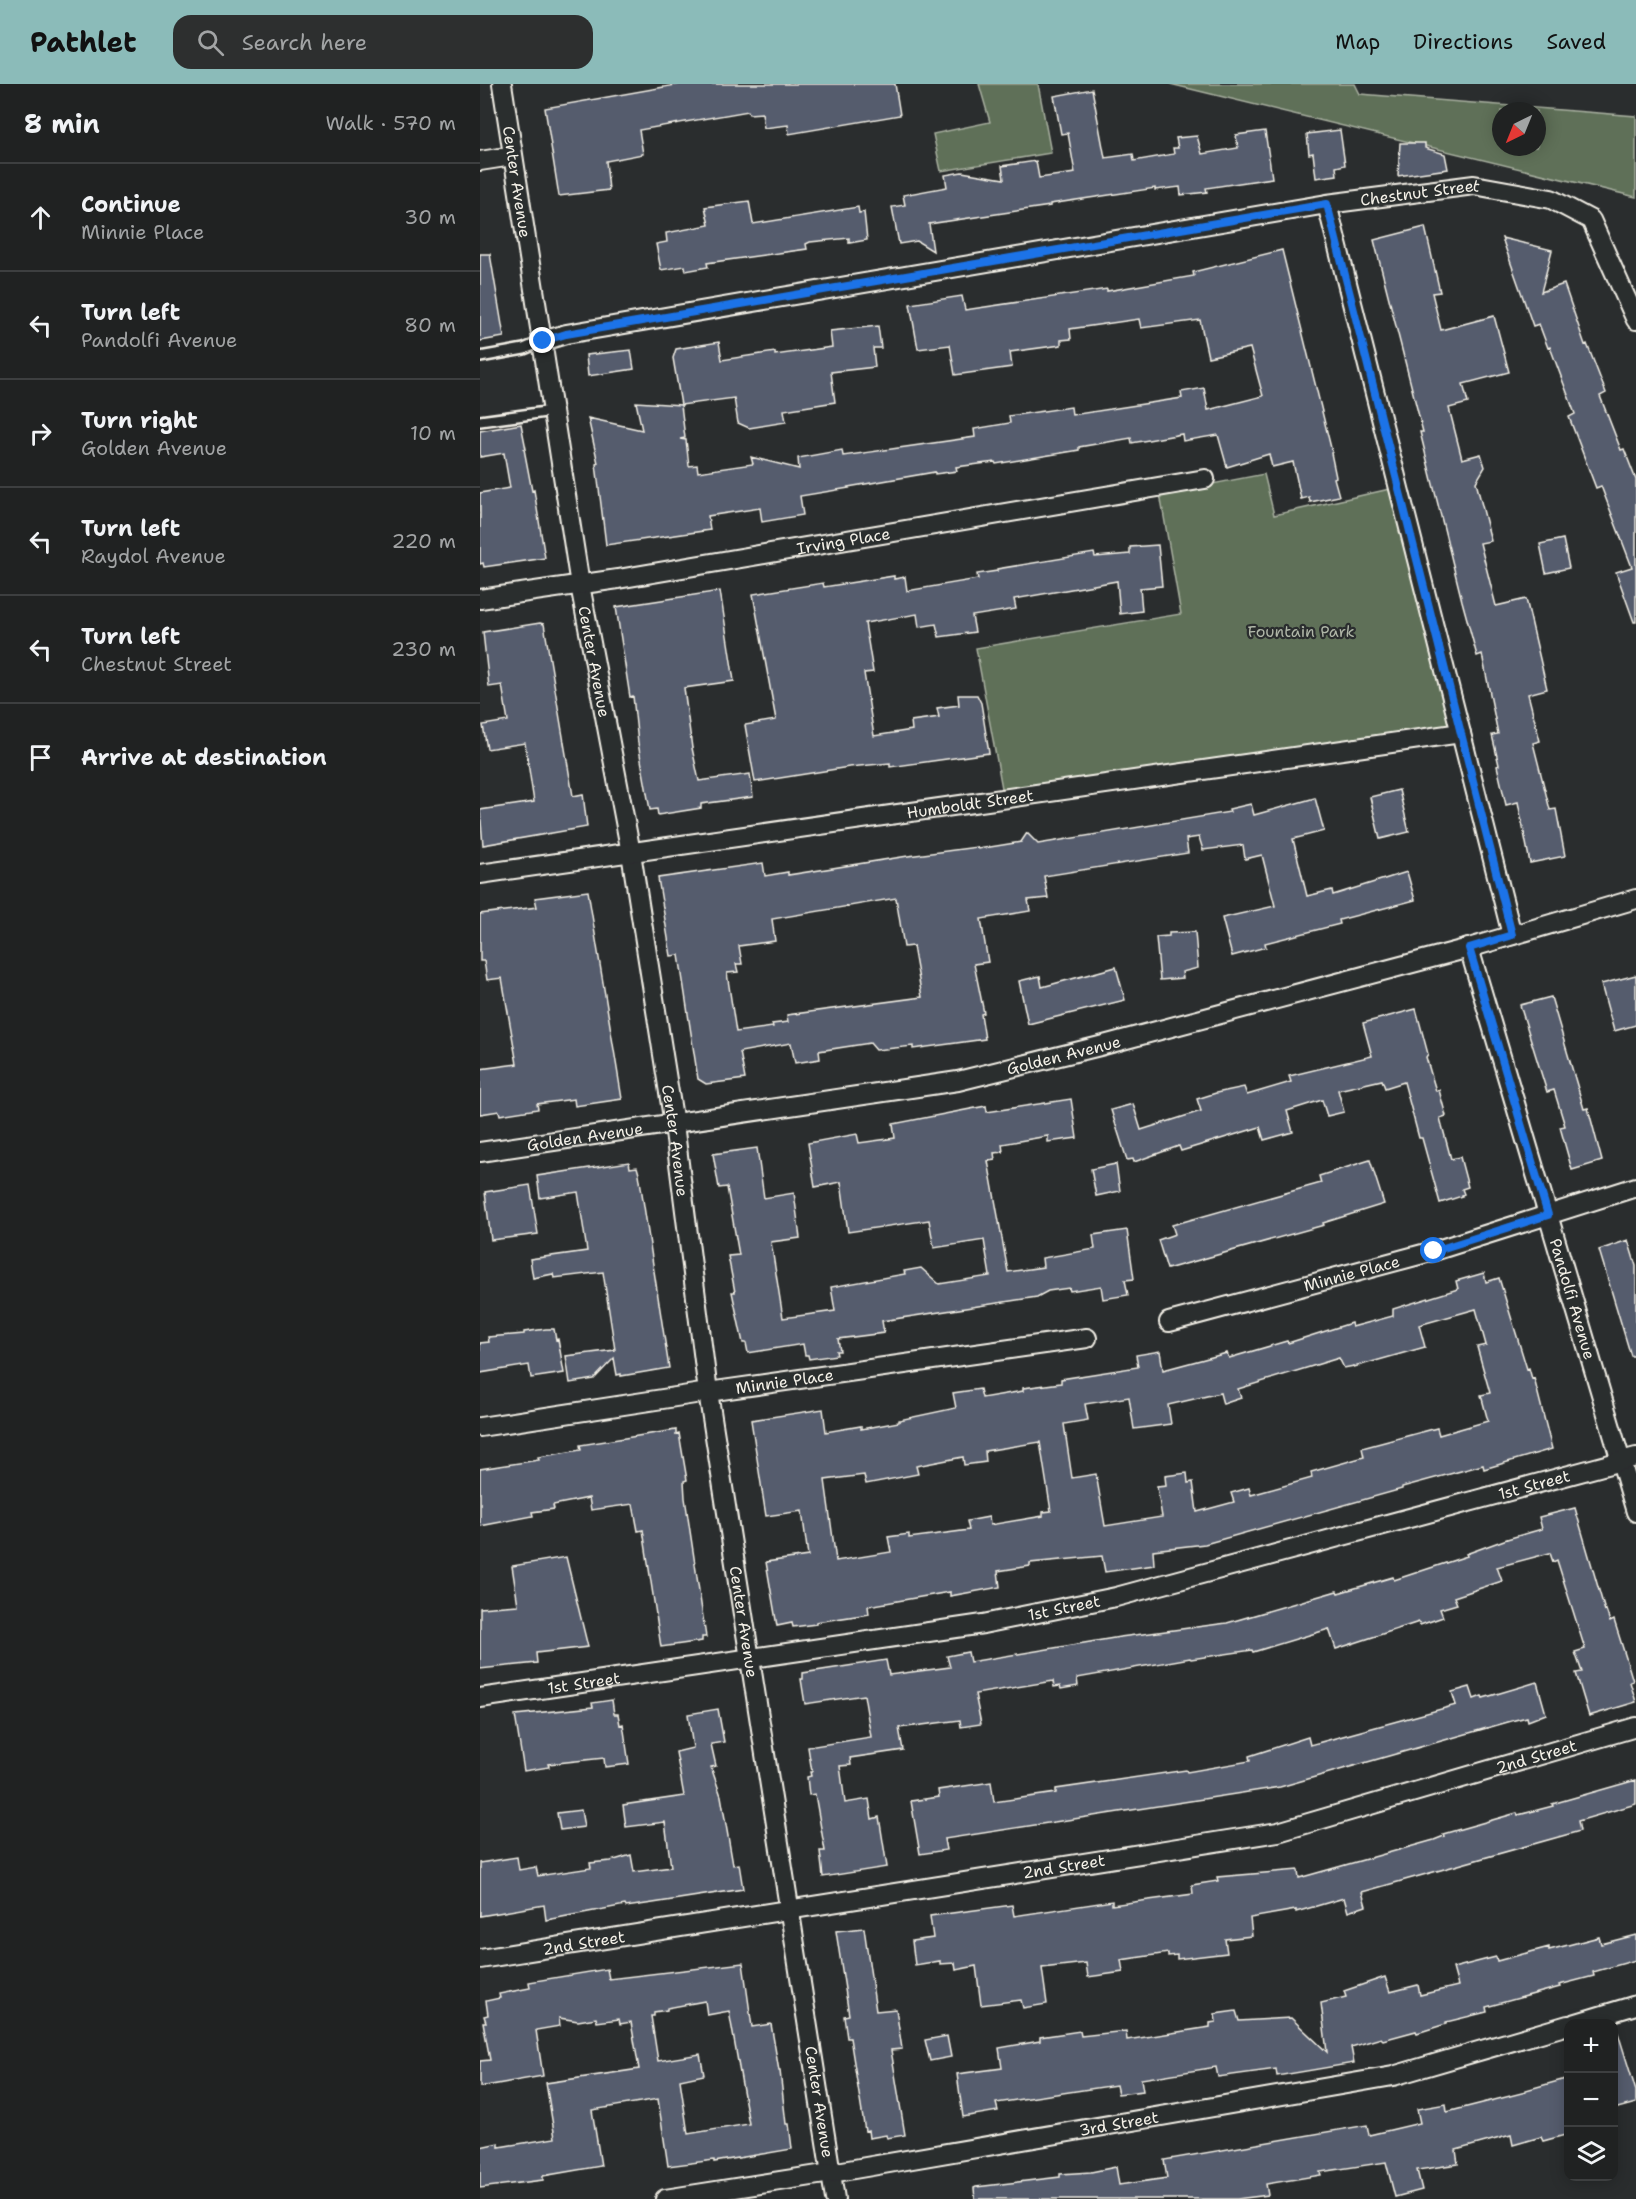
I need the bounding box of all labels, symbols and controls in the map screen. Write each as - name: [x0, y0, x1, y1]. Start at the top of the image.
- search box: [173, 15, 593, 69]
- text: Pathlet: [30, 23, 137, 61]
- icon: search: [194, 26, 227, 59]
- text: Search here: [242, 28, 367, 57]
- text: Map: [1335, 28, 1380, 56]
- text: Directions: [1413, 28, 1513, 56]
- text: Saved: [1546, 28, 1606, 56]
- north arrow: [1492, 102, 1546, 156]
- text: 8 min: [24, 106, 100, 141]
- text: Walk · 570 m: [326, 110, 456, 136]
- street label: Center Avenue: [498, 125, 536, 239]
- street label: Chestnut Street: [1359, 175, 1482, 211]
- text: Continue: [81, 190, 181, 219]
- icon: ahead: [24, 201, 57, 234]
- text: 30 m: [404, 204, 456, 230]
- text: Minnie Place: [81, 219, 204, 245]
- text: Turn left: [81, 298, 180, 327]
- icon: left: [24, 309, 57, 342]
- text: 80 m: [404, 312, 456, 338]
- text: Pandolfi Avenue: [81, 327, 237, 353]
- route end: [529, 327, 555, 353]
- text: Turn right: [81, 406, 198, 435]
- icon: right: [24, 417, 57, 450]
- text: 10 m: [410, 420, 456, 446]
- text: Golden Avenue: [81, 435, 227, 461]
- text: Turn left: [81, 514, 180, 543]
- street label: Irving Place: [795, 523, 892, 559]
- icon: left: [24, 525, 57, 558]
- text: 220 m: [392, 528, 456, 554]
- text: Raydol Avenue: [81, 543, 226, 569]
- street label: Center Avenue: [573, 604, 615, 719]
- park label: Fountain Park: [1247, 621, 1355, 642]
- text: Turn left: [81, 622, 180, 651]
- icon: left: [24, 633, 57, 666]
- text: 230 m: [391, 636, 456, 662]
- text: Chestnut Street: [81, 651, 232, 677]
- icon: arrive: [24, 741, 57, 774]
- text: Arrive at destination: [81, 743, 327, 772]
- street label: Humboldt Street: [905, 785, 1035, 824]
- street label: Golden Avenue: [1004, 1031, 1123, 1080]
- street label: Center Avenue: [657, 1083, 693, 1198]
- street label: Golden Avenue: [526, 1118, 644, 1156]
- street label: Pandolfi Avenue: [1545, 1236, 1600, 1362]
- route start: [1420, 1237, 1446, 1263]
- street label: Minnie Place: [1301, 1251, 1402, 1296]
- street label: Minnie Place: [734, 1364, 835, 1399]
- street label: 1st Street: [1496, 1465, 1572, 1505]
- street label: Center Avenue: [725, 1565, 763, 1679]
- street label: 1st Street: [1026, 1590, 1102, 1626]
- street label: 1st Street: [546, 1667, 622, 1699]
- street label: 2nd Street: [1493, 1735, 1579, 1779]
- street label: 2nd Street: [1021, 1850, 1106, 1884]
- street label: 2nd Street: [541, 1926, 626, 1960]
- map controls: [1564, 2019, 1618, 2181]
- button: +: [1564, 2019, 1618, 2073]
- street label: Center Avenue: [800, 2045, 838, 2159]
- button: −: [1564, 2073, 1618, 2127]
- street label: 3rd Street: [1077, 2107, 1160, 2141]
- button: layers: [1564, 2127, 1618, 2181]

